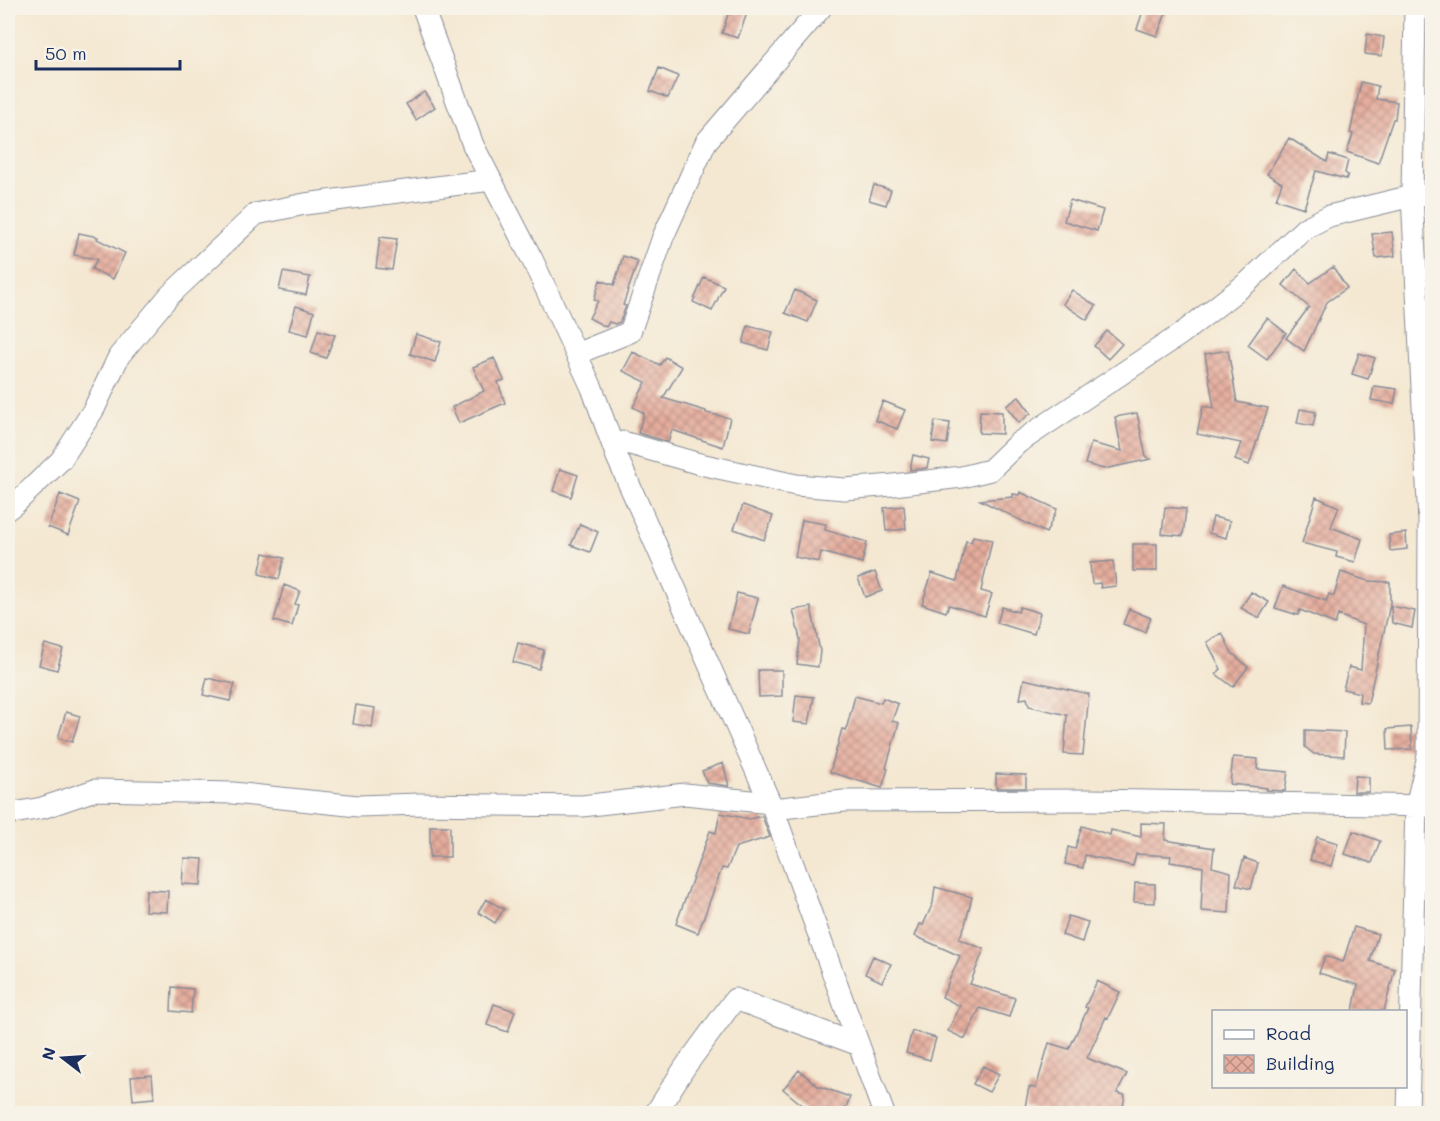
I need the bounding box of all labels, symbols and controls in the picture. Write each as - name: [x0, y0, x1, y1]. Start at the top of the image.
- scale bar: [36, 33, 180, 71]
- text: 50 m: [45, 41, 87, 65]
- legend: [1212, 1010, 1407, 1088]
- text: Road: [1266, 1021, 1311, 1045]
- north arrow: [33, 1028, 93, 1088]
- text: N: [36, 1045, 60, 1062]
- text: Building: [1266, 1051, 1334, 1075]

